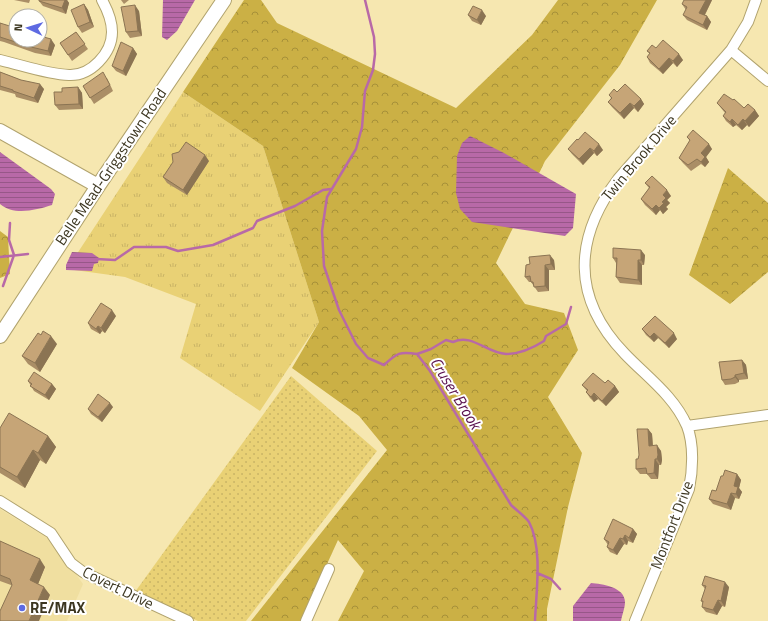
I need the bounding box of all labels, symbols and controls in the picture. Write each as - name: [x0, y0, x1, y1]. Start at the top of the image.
- north arrow: [8, 8, 48, 48]
- text: N: [10, 23, 26, 32]
- street label: Belle Mead-Griggstown Road: [49, 84, 172, 250]
- street label: Twin Brook Drive: [596, 110, 682, 206]
- water label: Cruser Brook: [424, 352, 489, 435]
- street label: Montfort Drive: [644, 477, 699, 572]
- street label: Covert Drive: [79, 560, 158, 615]
- place label: RE/MAX: [30, 596, 86, 619]
- marker: RE/MAX: [17, 603, 27, 613]

